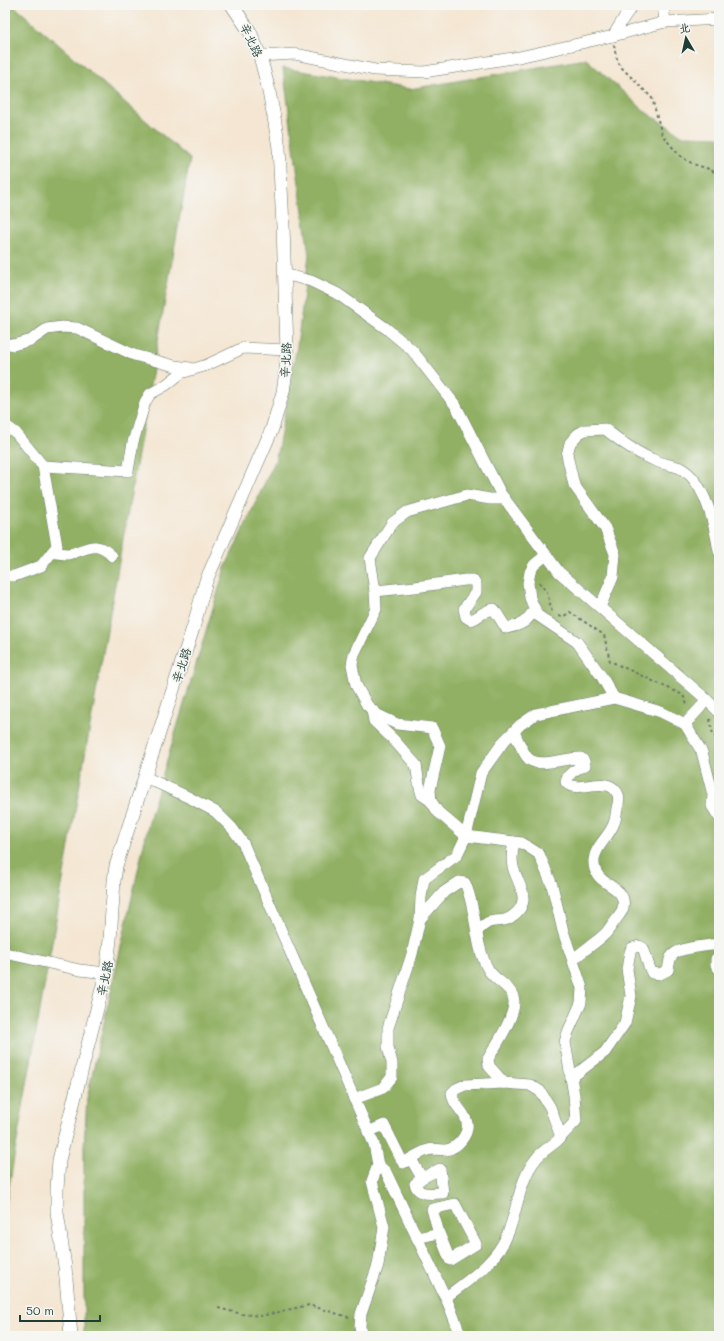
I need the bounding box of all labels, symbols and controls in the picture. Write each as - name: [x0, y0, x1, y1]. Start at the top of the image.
- north arrow: [666, 18, 706, 58]
- text: 北: [678, 19, 691, 36]
- street label: 辛北路: [237, 20, 267, 60]
- street label: 辛北路: [276, 342, 294, 378]
- street label: 辛北路: [168, 645, 194, 685]
- street label: 辛北路: [92, 959, 116, 997]
- scale bar: [20, 1297, 100, 1323]
- text: 50 m: [26, 1302, 54, 1318]

